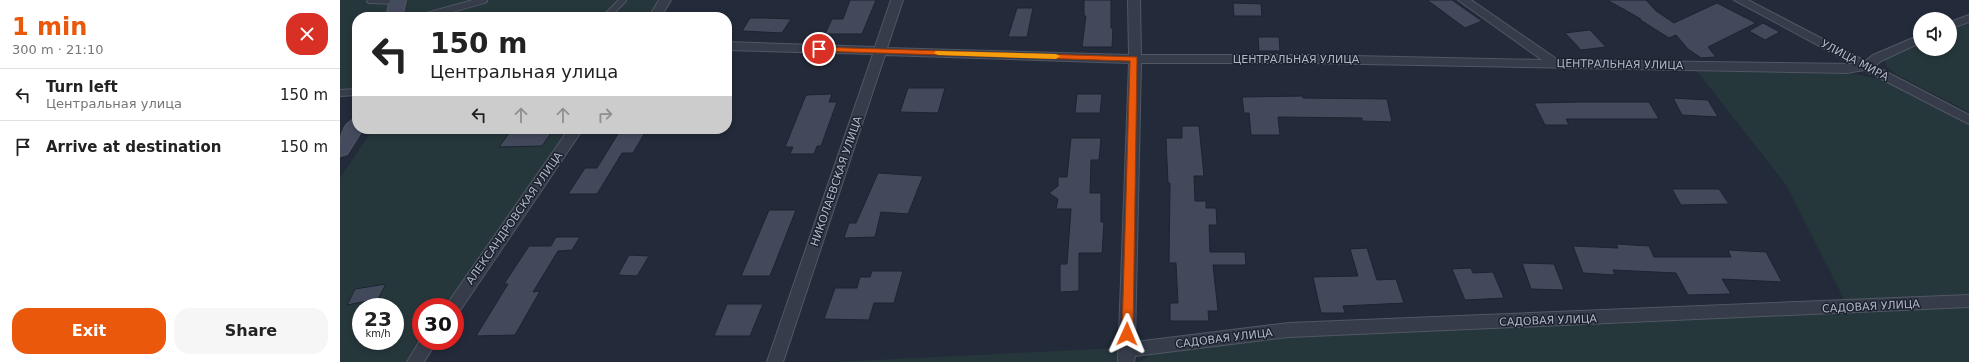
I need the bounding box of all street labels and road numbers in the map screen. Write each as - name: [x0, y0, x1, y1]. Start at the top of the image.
- street label: УЛИЦА МИРА: [1819, 37, 1891, 84]
- street label: ЦЕНТРАЛЬНАЯ УЛИЦА: [1233, 53, 1360, 66]
- street label: ЦЕНТРАЛЬНАЯ УЛИЦА: [1557, 57, 1684, 72]
- street label: НИКОЛАЕВСКАЯ УЛИЦА: [808, 114, 865, 248]
- street label: АЛЕКСАНДРОВСКАЯ УЛИЦА: [464, 149, 566, 287]
- street label: САДОВАЯ УЛИЦА: [1822, 297, 1921, 316]
- street label: САДОВАЯ УЛИЦА: [1499, 312, 1598, 329]
- street label: САДОВАЯ УЛИЦА: [1175, 326, 1274, 351]

